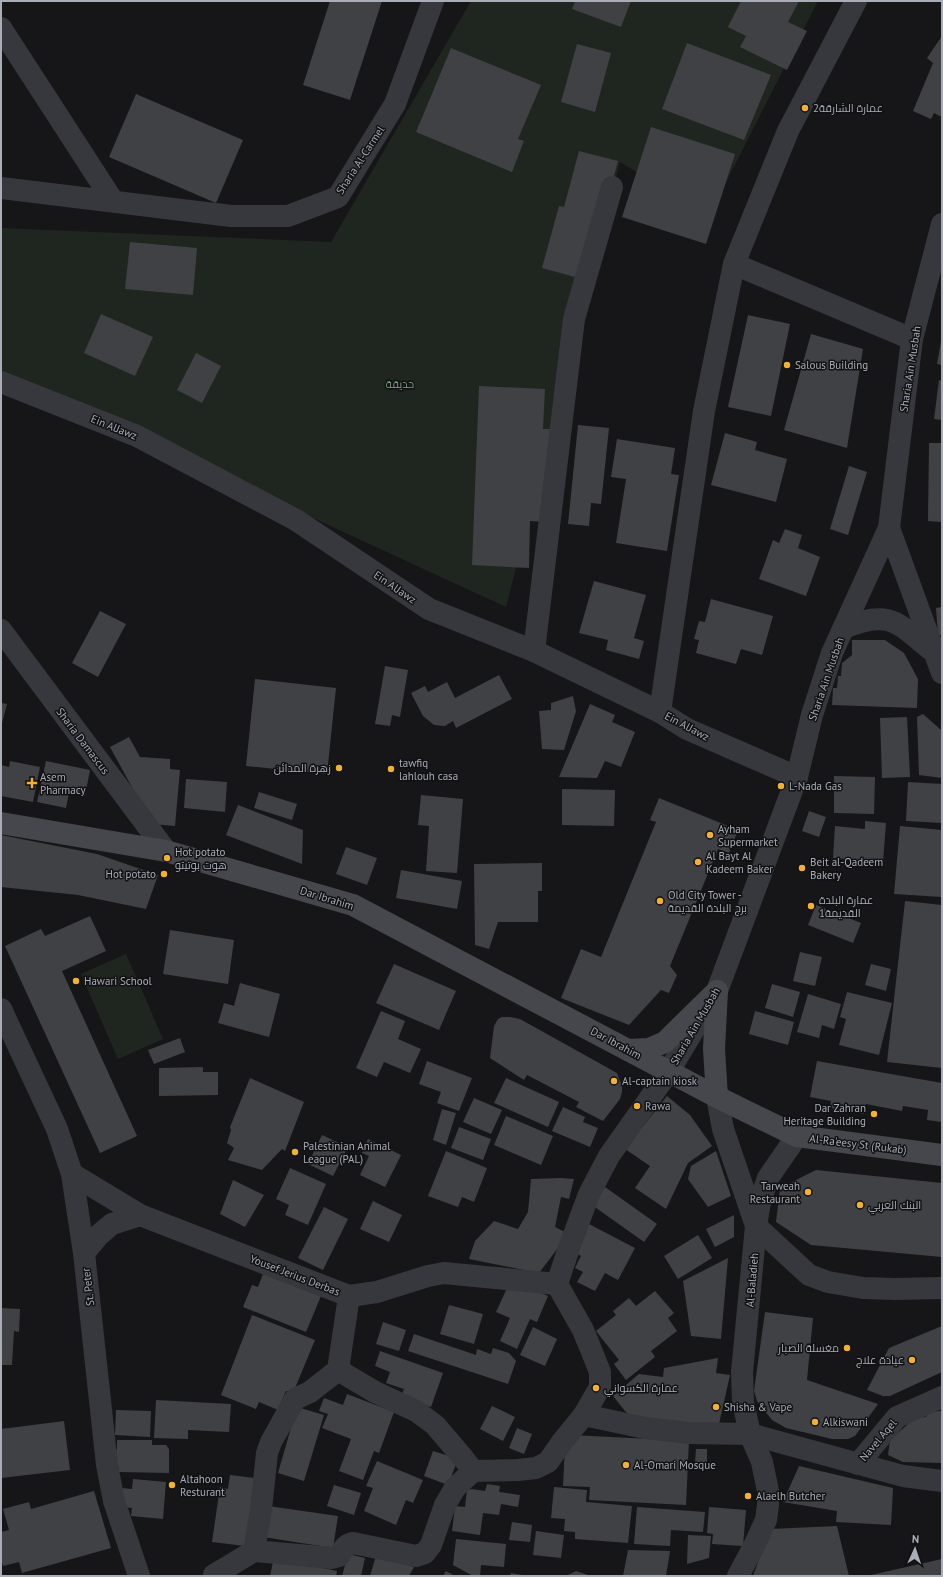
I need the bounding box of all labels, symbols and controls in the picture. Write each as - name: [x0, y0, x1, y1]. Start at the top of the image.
- place label: عمارة الشارقة2: [813, 101, 883, 115]
- marker: عمارة الشارقة2: [800, 103, 810, 113]
- street label: Sharia Al-Carmel: [333, 123, 388, 197]
- street label: Sharia Ain Musbah: [896, 325, 924, 413]
- place label: Salous Building: [795, 358, 868, 372]
- marker: Salous Building: [782, 360, 792, 370]
- park label: حديقة: [386, 377, 414, 391]
- street label: Ein AlJawz: [89, 411, 139, 443]
- street label: Ein AlJawz: [371, 568, 419, 606]
- street label: Sharia Ain Musbah: [805, 636, 847, 722]
- street label: Sharia Damascus: [53, 705, 113, 777]
- street label: Ein AlJawz: [662, 708, 712, 744]
- place label: tawfiq lahlouh casa: [399, 756, 458, 783]
- place label: زهرة المدائن: [274, 761, 331, 775]
- marker: زهرة المدائن: [334, 763, 344, 773]
- marker: tawfiq lahlouh casa: [386, 764, 396, 774]
- place label: Asem Pharmacy: [40, 770, 87, 797]
- marker: Asem Pharmacy: [27, 778, 37, 788]
- place label: L-Nada Gas: [789, 779, 842, 793]
- marker: L-Nada Gas: [776, 781, 786, 791]
- place label: Ayham Supermarket: [718, 822, 778, 849]
- marker: Ayham Supermarket: [705, 830, 715, 840]
- place label: Hot potato هوت بوتيتو: [175, 845, 227, 872]
- place label: Al Bayt Al Kadeem Baker: [706, 849, 773, 876]
- marker: Hot potato هوت بوتيتو: [162, 853, 172, 863]
- place label: Beit al-Qadeem Bakery: [810, 855, 883, 882]
- marker: Al Bayt Al Kadeem Baker: [693, 857, 703, 867]
- marker: Beit al-Qadeem Bakery: [797, 863, 807, 873]
- place label: Hot potato: [106, 867, 156, 881]
- marker: Hot potato: [159, 869, 169, 879]
- street label: Dar Ibrahim: [298, 883, 356, 913]
- place label: Old City Tower - برج البلدة القديمة: [668, 888, 747, 916]
- place label: عمارة البلدة القديمة1: [819, 893, 873, 920]
- marker: Old City Tower - برج البلدة القديمة: [655, 896, 665, 906]
- marker: عمارة البلدة القديمة1: [806, 901, 816, 911]
- place label: Hawari School: [84, 974, 153, 988]
- marker: Hawari School: [71, 976, 81, 986]
- street label: Sharia Ain Musbah: [667, 985, 723, 1067]
- street label: Dar Ibrahim: [588, 1024, 644, 1062]
- place label: Al-captain kiosk: [622, 1074, 698, 1088]
- marker: Al-captain kiosk: [609, 1076, 619, 1086]
- place label: Rawa: [645, 1099, 670, 1113]
- marker: Rawa: [632, 1101, 642, 1111]
- place label: Dar Zahran Heritage Building: [783, 1101, 866, 1128]
- marker: Dar Zahran Heritage Building: [869, 1109, 879, 1119]
- street label: Al-Ra'eesy St (Rukab): [809, 1131, 907, 1157]
- place label: Palestinian Animal League (PAL): [303, 1139, 391, 1166]
- marker: Palestinian Animal League (PAL): [290, 1147, 300, 1157]
- place label: Tarweah Restaurant: [750, 1179, 800, 1206]
- marker: Tarweah Restaurant: [803, 1187, 813, 1197]
- place label: البنك العربي: [868, 1198, 921, 1214]
- marker: البنك العربي: [855, 1200, 865, 1210]
- street label: Yousef Jerius Derbas: [248, 1251, 342, 1299]
- street label: Al-Baladieh: [743, 1252, 761, 1308]
- street label: St. Peter: [79, 1267, 97, 1307]
- place label: مغسلة الصبار: [777, 1341, 839, 1355]
- marker: مغسلة الصبار: [842, 1343, 852, 1353]
- place label: عيادة علاج: [856, 1353, 904, 1368]
- marker: عيادة علاج: [907, 1355, 917, 1365]
- place label: عمارة الكسواني: [604, 1381, 678, 1397]
- marker: عمارة الكسواني: [591, 1383, 601, 1393]
- place label: Shisha & Vape: [724, 1400, 793, 1414]
- marker: Shisha & Vape: [711, 1402, 721, 1412]
- place label: Alkiswani: [823, 1415, 868, 1429]
- street label: Navel Aqel: [856, 1416, 900, 1464]
- marker: Alkiswani: [810, 1417, 820, 1427]
- place label: Al-Omari Mosque: [634, 1458, 716, 1472]
- marker: Al-Omari Mosque: [621, 1460, 631, 1470]
- place label: Altahoon Resturant: [180, 1472, 225, 1499]
- marker: Altahoon Resturant: [167, 1480, 177, 1490]
- place label: Alaelh Butcher: [756, 1489, 825, 1503]
- marker: Alaelh Butcher: [743, 1491, 753, 1501]
- north arrow: [895, 1529, 935, 1569]
- text: N: [912, 1532, 920, 1546]

